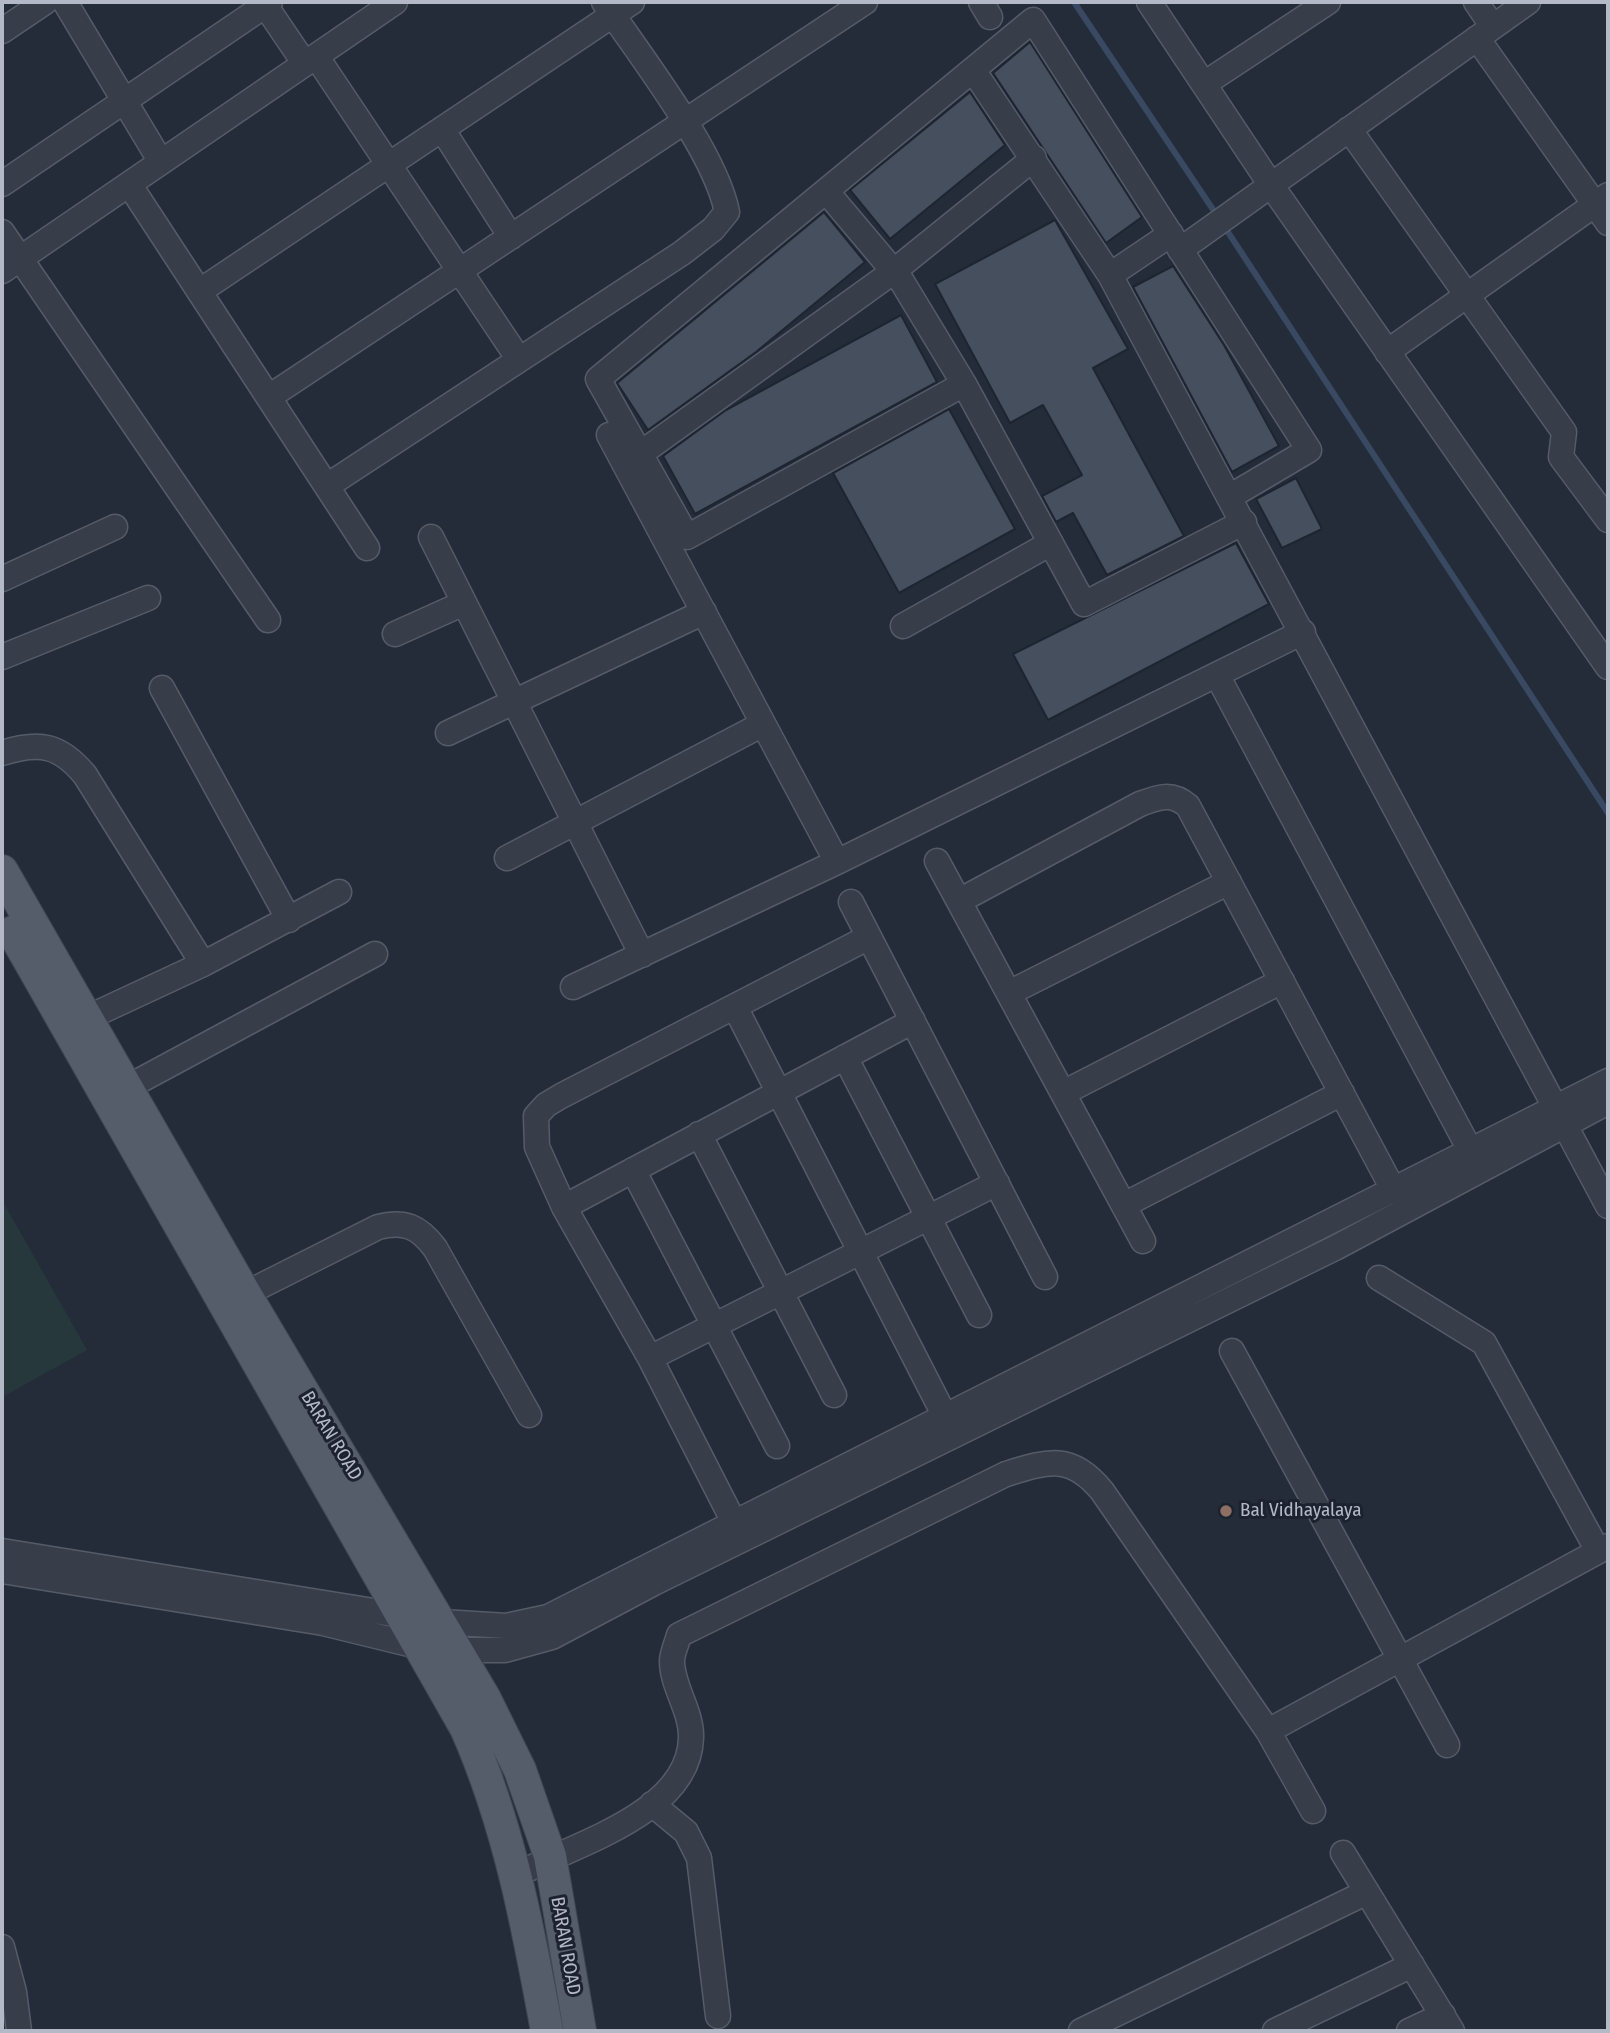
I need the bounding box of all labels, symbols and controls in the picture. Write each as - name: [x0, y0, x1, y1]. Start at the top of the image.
- street label: BARAN ROAD: [296, 1387, 366, 1485]
- place label: Bal Vidhayalaya: [1240, 1500, 1361, 1522]
- marker: Bal Vidhayalaya: [1218, 1503, 1234, 1519]
- street label: BARAN ROAD: [545, 1895, 585, 1997]

